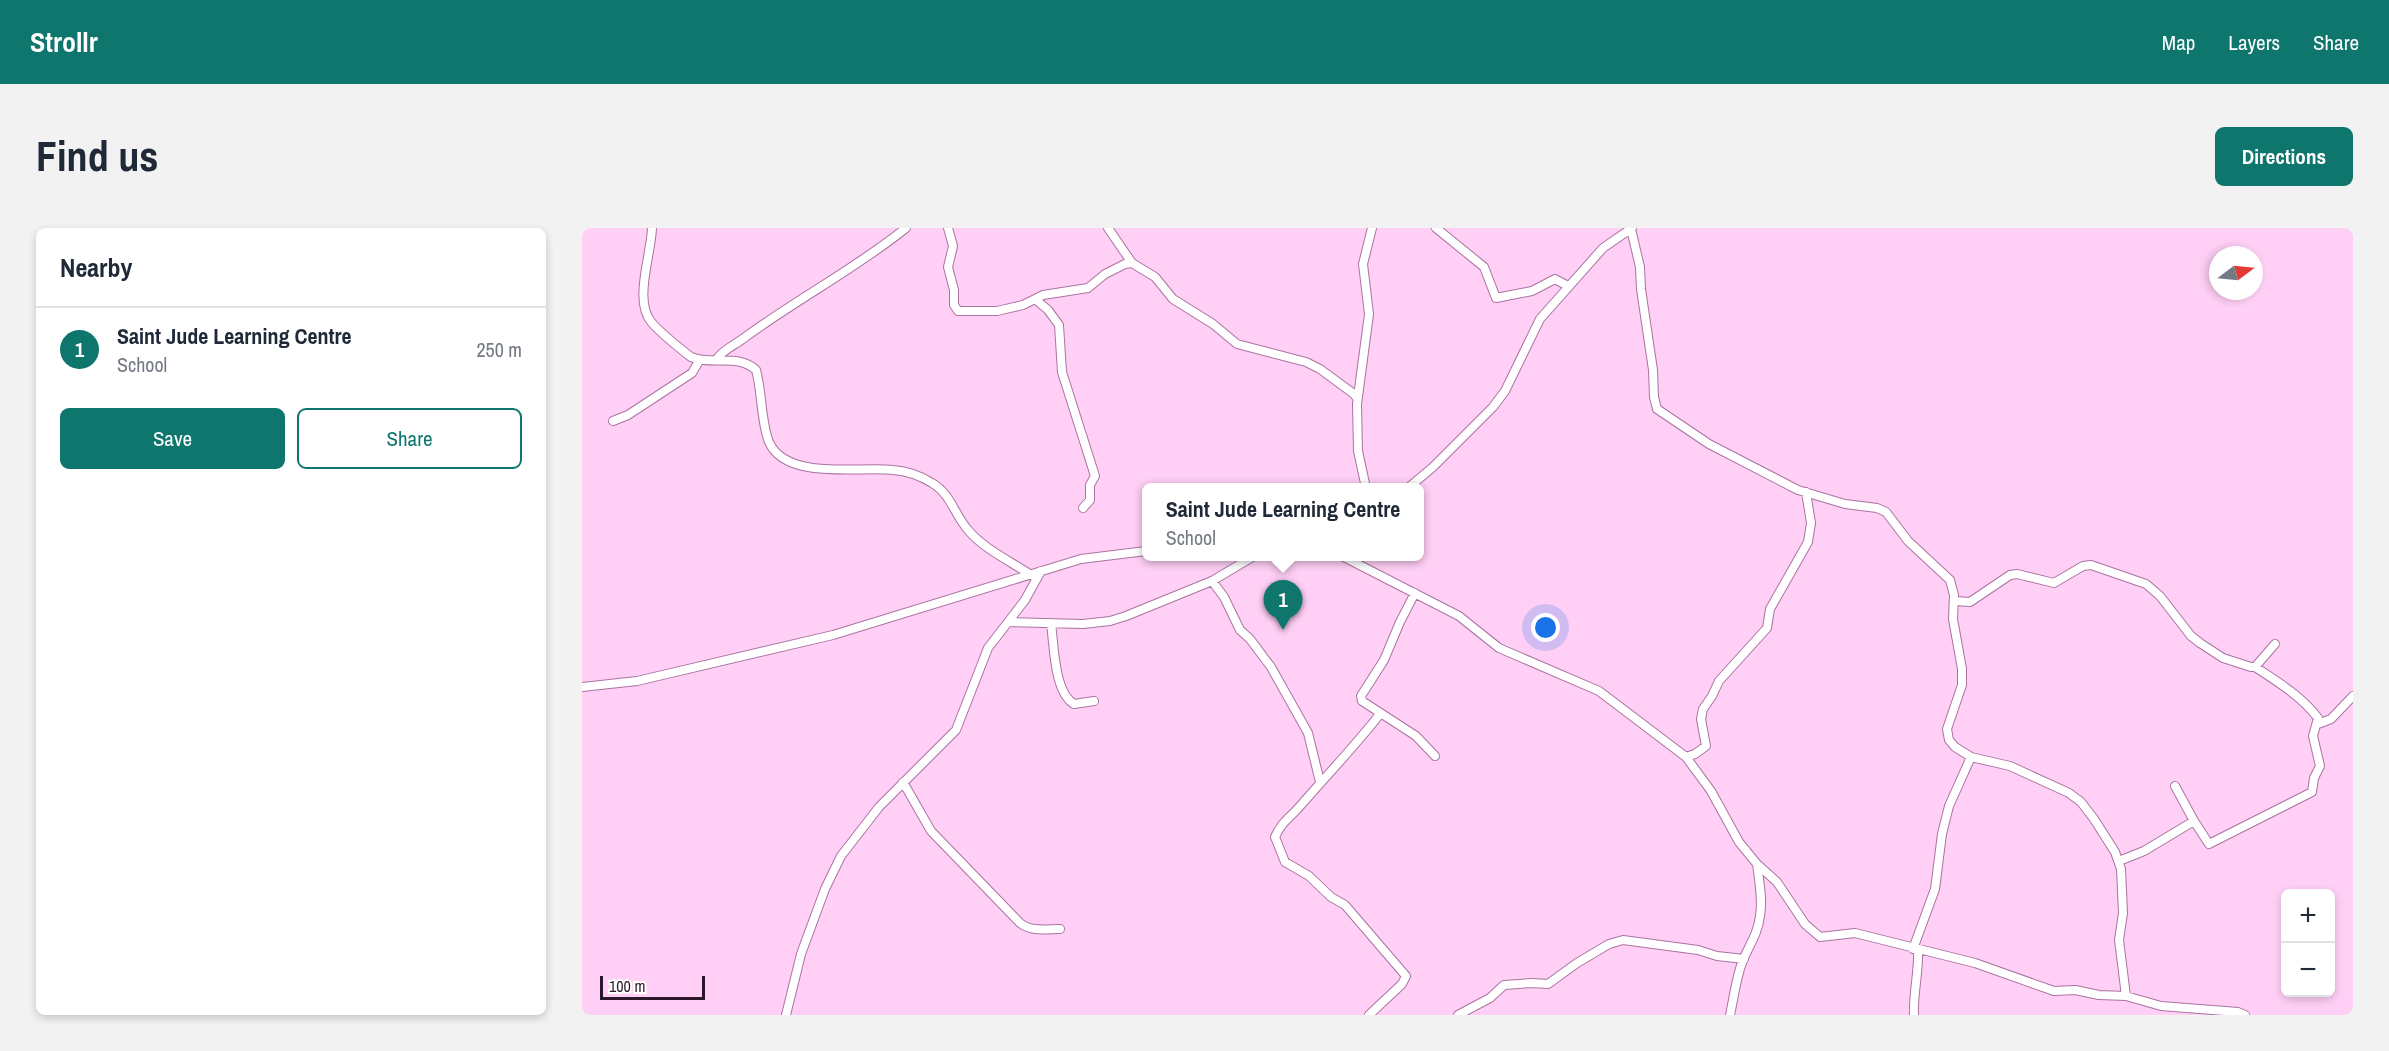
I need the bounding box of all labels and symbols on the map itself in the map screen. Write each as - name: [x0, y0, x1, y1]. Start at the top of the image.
- north arrow: [2209, 246, 2263, 300]
- pin: 1: [1264, 580, 1302, 630]
- your location: [1531, 613, 1560, 642]
- scale bar: [600, 973, 705, 1000]

